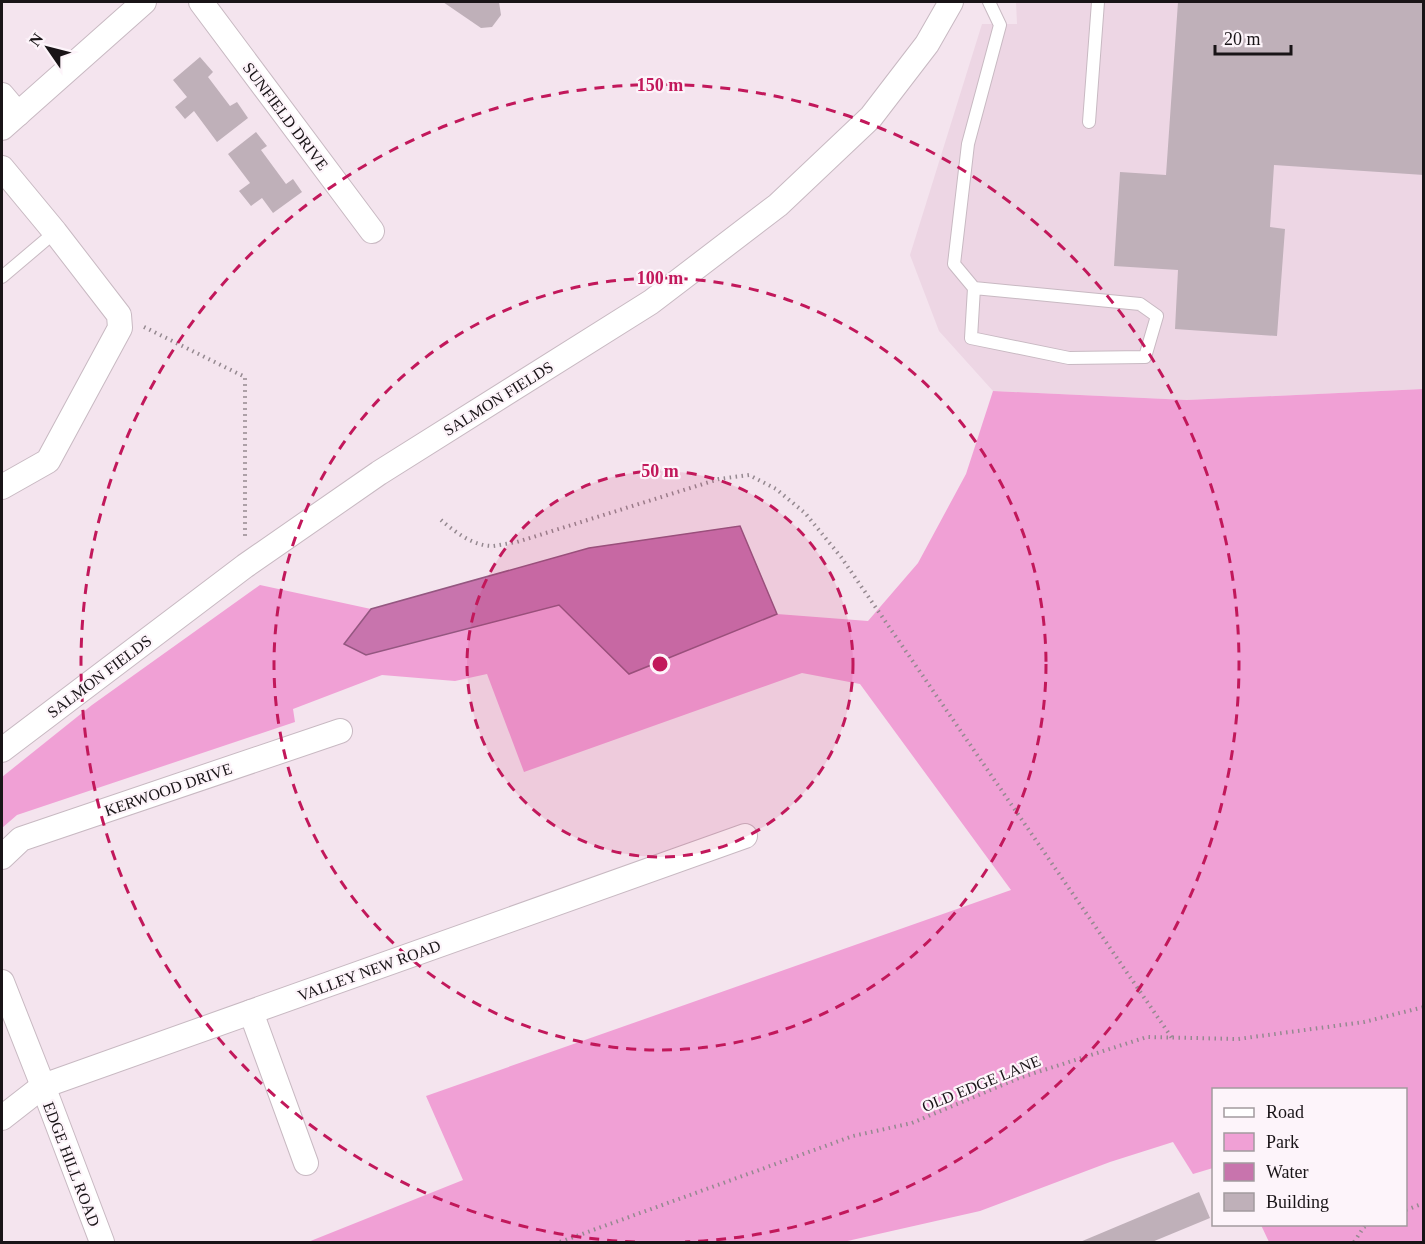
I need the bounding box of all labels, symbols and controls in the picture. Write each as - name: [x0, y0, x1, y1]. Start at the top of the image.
- north arrow: [18, 18, 78, 78]
- scale bar: [1215, 18, 1292, 56]
- text: 20 m: [1224, 29, 1261, 49]
- text: N: [26, 30, 47, 49]
- street label: SUNFIELD DRIVE: [240, 59, 332, 173]
- text: 150 m: [637, 75, 683, 95]
- text: 100 m: [637, 268, 683, 288]
- street label: SALMON FIELDS: [440, 358, 556, 439]
- text: 50 m: [641, 461, 679, 481]
- street label: SALMON FIELDS: [44, 632, 155, 721]
- centre of rings: [650, 654, 670, 674]
- street label: KERWOOD DRIVE: [102, 760, 234, 819]
- street label: VALLEY NEW ROAD: [295, 937, 443, 1004]
- street label: OLD EDGE LANE: [919, 1052, 1043, 1115]
- legend: [1212, 1088, 1407, 1226]
- street label: EDGE HILL ROAD: [40, 1100, 103, 1229]
- text: Road: [1266, 1102, 1304, 1122]
- text: Park: [1266, 1132, 1299, 1152]
- text: Water: [1266, 1162, 1309, 1182]
- text: Building: [1266, 1192, 1329, 1212]

